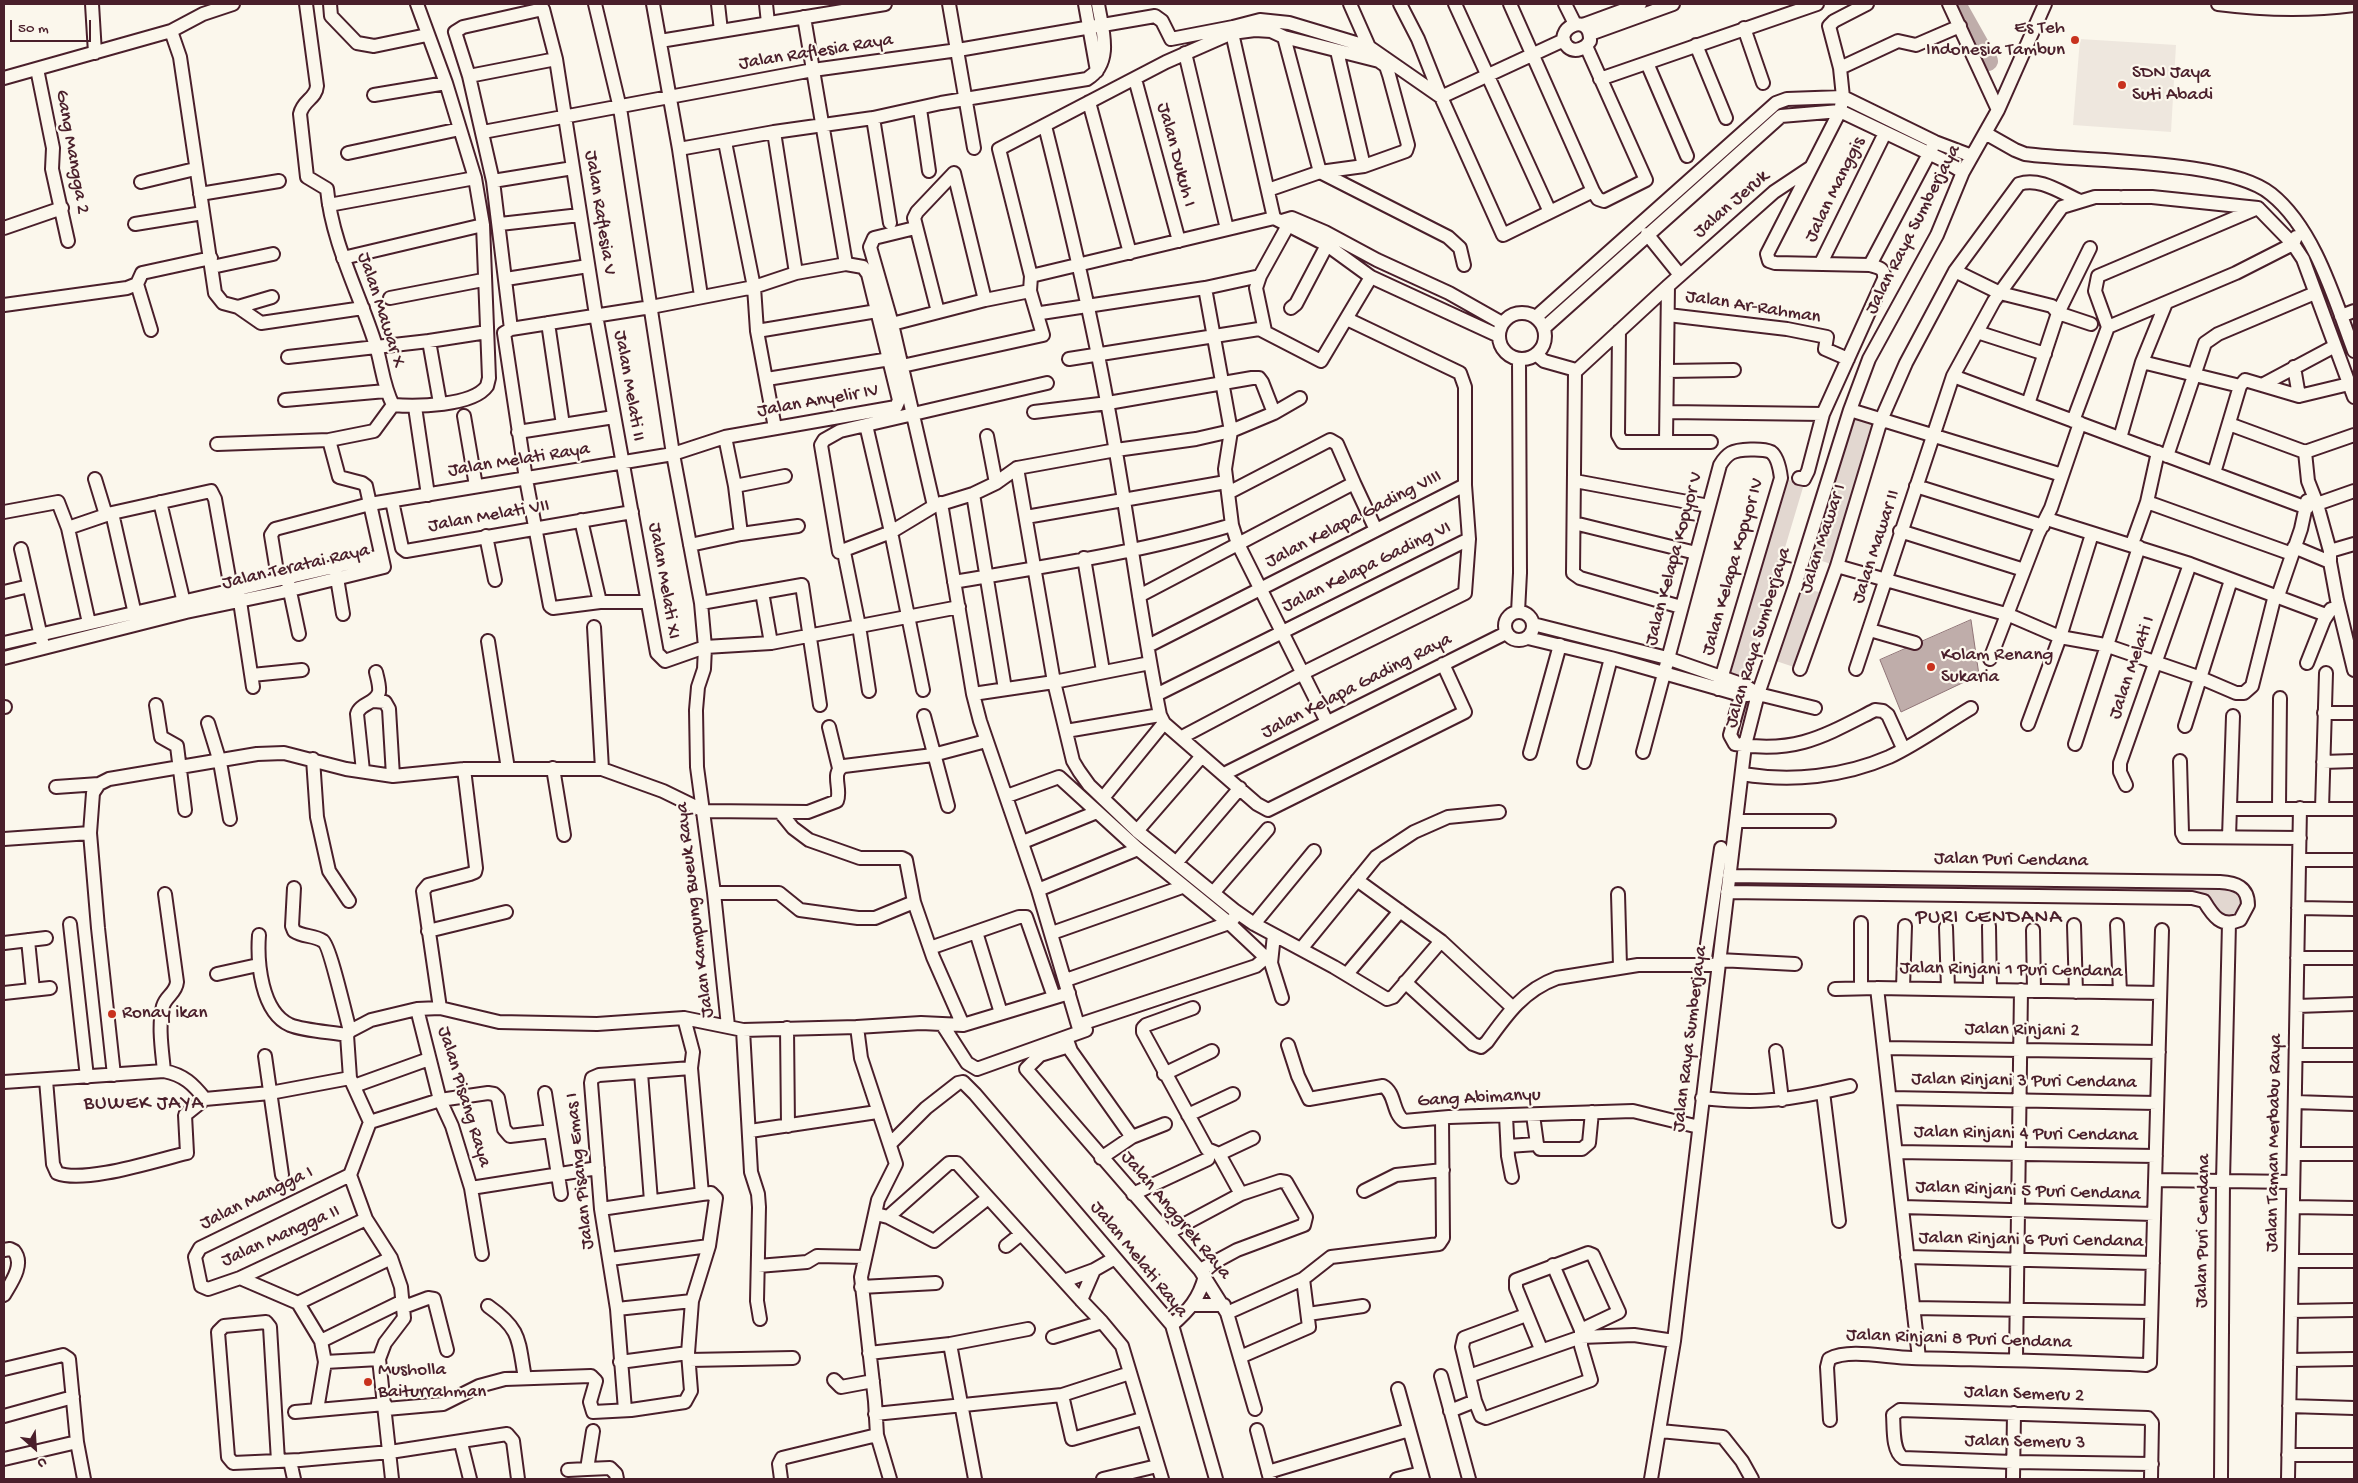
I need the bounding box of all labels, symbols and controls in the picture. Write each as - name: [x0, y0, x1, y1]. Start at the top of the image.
- scale bar: [12, 10, 94, 42]
- place label: Es Teh Indonesia Tambun: [1926, 18, 2065, 62]
- text: 50 m: [18, 20, 49, 38]
- street label: Jalan Raflesia Raya: [737, 30, 895, 76]
- marker: Es Teh Indonesia Tambun: [2069, 34, 2081, 46]
- place label: SDN Jaya Suti Abadi: [2132, 63, 2213, 107]
- marker: SDN Jaya Suti Abadi: [2116, 79, 2128, 91]
- street label: Gang Mangga 2: [49, 88, 93, 216]
- street label: Jalan Dukuh I: [1150, 100, 1200, 210]
- street label: Jalan Manggis: [1801, 134, 1871, 246]
- street label: Jalan Raya Sumberjaya: [1861, 141, 1967, 319]
- street label: Jalan Raflesia V: [578, 149, 620, 277]
- street label: Jalan Jeruk: [1689, 166, 1775, 244]
- street label: Jalan Mawar X: [351, 250, 409, 370]
- street label: Jalan Ar-Rahman: [1684, 286, 1822, 330]
- street label: Jalan Melati II: [607, 329, 649, 443]
- street label: Jalan Anyelir IV: [755, 380, 881, 424]
- street label: Jalan Melati Raya: [446, 439, 592, 483]
- street label: Jalan Kelapa Gading VIII: [1262, 466, 1446, 574]
- street label: Jalan Kelapa Kopyor V: [1641, 470, 1709, 648]
- street label: Jalan Kelapa Kopyor IV: [1698, 476, 1770, 658]
- street label: Jalan Mawar I: [1796, 481, 1852, 597]
- street label: Jalan Mawar II: [1848, 487, 1906, 607]
- street label: Jalan Melati VII: [427, 495, 551, 539]
- street label: Jalan Kelapa Gading VI: [1279, 517, 1455, 619]
- street label: Jalan Melati XI: [642, 521, 684, 641]
- street label: Jalan Teratai Raya: [220, 540, 372, 596]
- street label: Jalan Raya Sumberjaya: [1721, 545, 1797, 731]
- street label: Jalan Melati I: [2105, 613, 2161, 723]
- street label: Jalan Kelapa Gading Raya: [1258, 629, 1456, 745]
- place label: Kolam Renang Sukaria: [1941, 645, 2053, 689]
- marker: Kolam Renang Sukaria: [1925, 661, 1937, 673]
- street label: Jalan Kampung Bueuk Raya: [671, 801, 721, 1019]
- street label: Jalan Puri Cendana: [1934, 848, 2088, 874]
- district label: PURI CENDANA: [1914, 906, 2064, 932]
- street label: Jalan Raya Sumberjaya: [1668, 945, 1714, 1133]
- street label: Jalan Rinjani 1 Puri Cendana: [1899, 958, 2123, 984]
- place label: Ronay ikan: [122, 1003, 207, 1025]
- marker: Ronay ikan: [106, 1008, 118, 1020]
- street label: Jalan Rinjani 2: [1964, 1019, 2080, 1043]
- street label: Jalan Pisang Raya: [431, 1024, 495, 1170]
- street label: Jalan Taman Merbabu Raya: [2262, 1034, 2288, 1252]
- street label: Jalan Rinjani 3 Puri Cendana: [1911, 1069, 2137, 1095]
- street label: Gang Abimanyu: [1417, 1084, 1541, 1114]
- street label: Jalan Pisang Emas I: [561, 1092, 601, 1250]
- district label: BUWEK JAYA: [83, 1093, 205, 1117]
- street label: Jalan Rinjani 4 Puri Cendana: [1914, 1122, 2138, 1148]
- street label: Jalan Anggrek Raya: [1115, 1147, 1235, 1285]
- street label: Jalan Puri Cendana: [2191, 1154, 2217, 1308]
- street label: Jalan Mangga I: [197, 1162, 317, 1236]
- street label: Jalan Rinjani 5 Puri Cendana: [1915, 1177, 2141, 1207]
- street label: Jalan Melati Raya: [1084, 1197, 1192, 1323]
- street label: Jalan Mangga II: [218, 1201, 344, 1273]
- street label: Jalan Rinjani 6 Puri Cendana: [1918, 1228, 2144, 1254]
- street label: Jalan Rinjani 8 Puri Cendana: [1846, 1325, 2072, 1355]
- place label: Musholla Baiturrahman: [378, 1360, 486, 1404]
- marker: Musholla Baiturrahman: [362, 1376, 374, 1388]
- street label: Jalan Semeru 2: [1964, 1382, 2084, 1408]
- north arrow: [10, 1423, 60, 1473]
- street label: Jalan Semeru 3: [1964, 1431, 2086, 1455]
- text: U: [34, 1453, 49, 1471]

